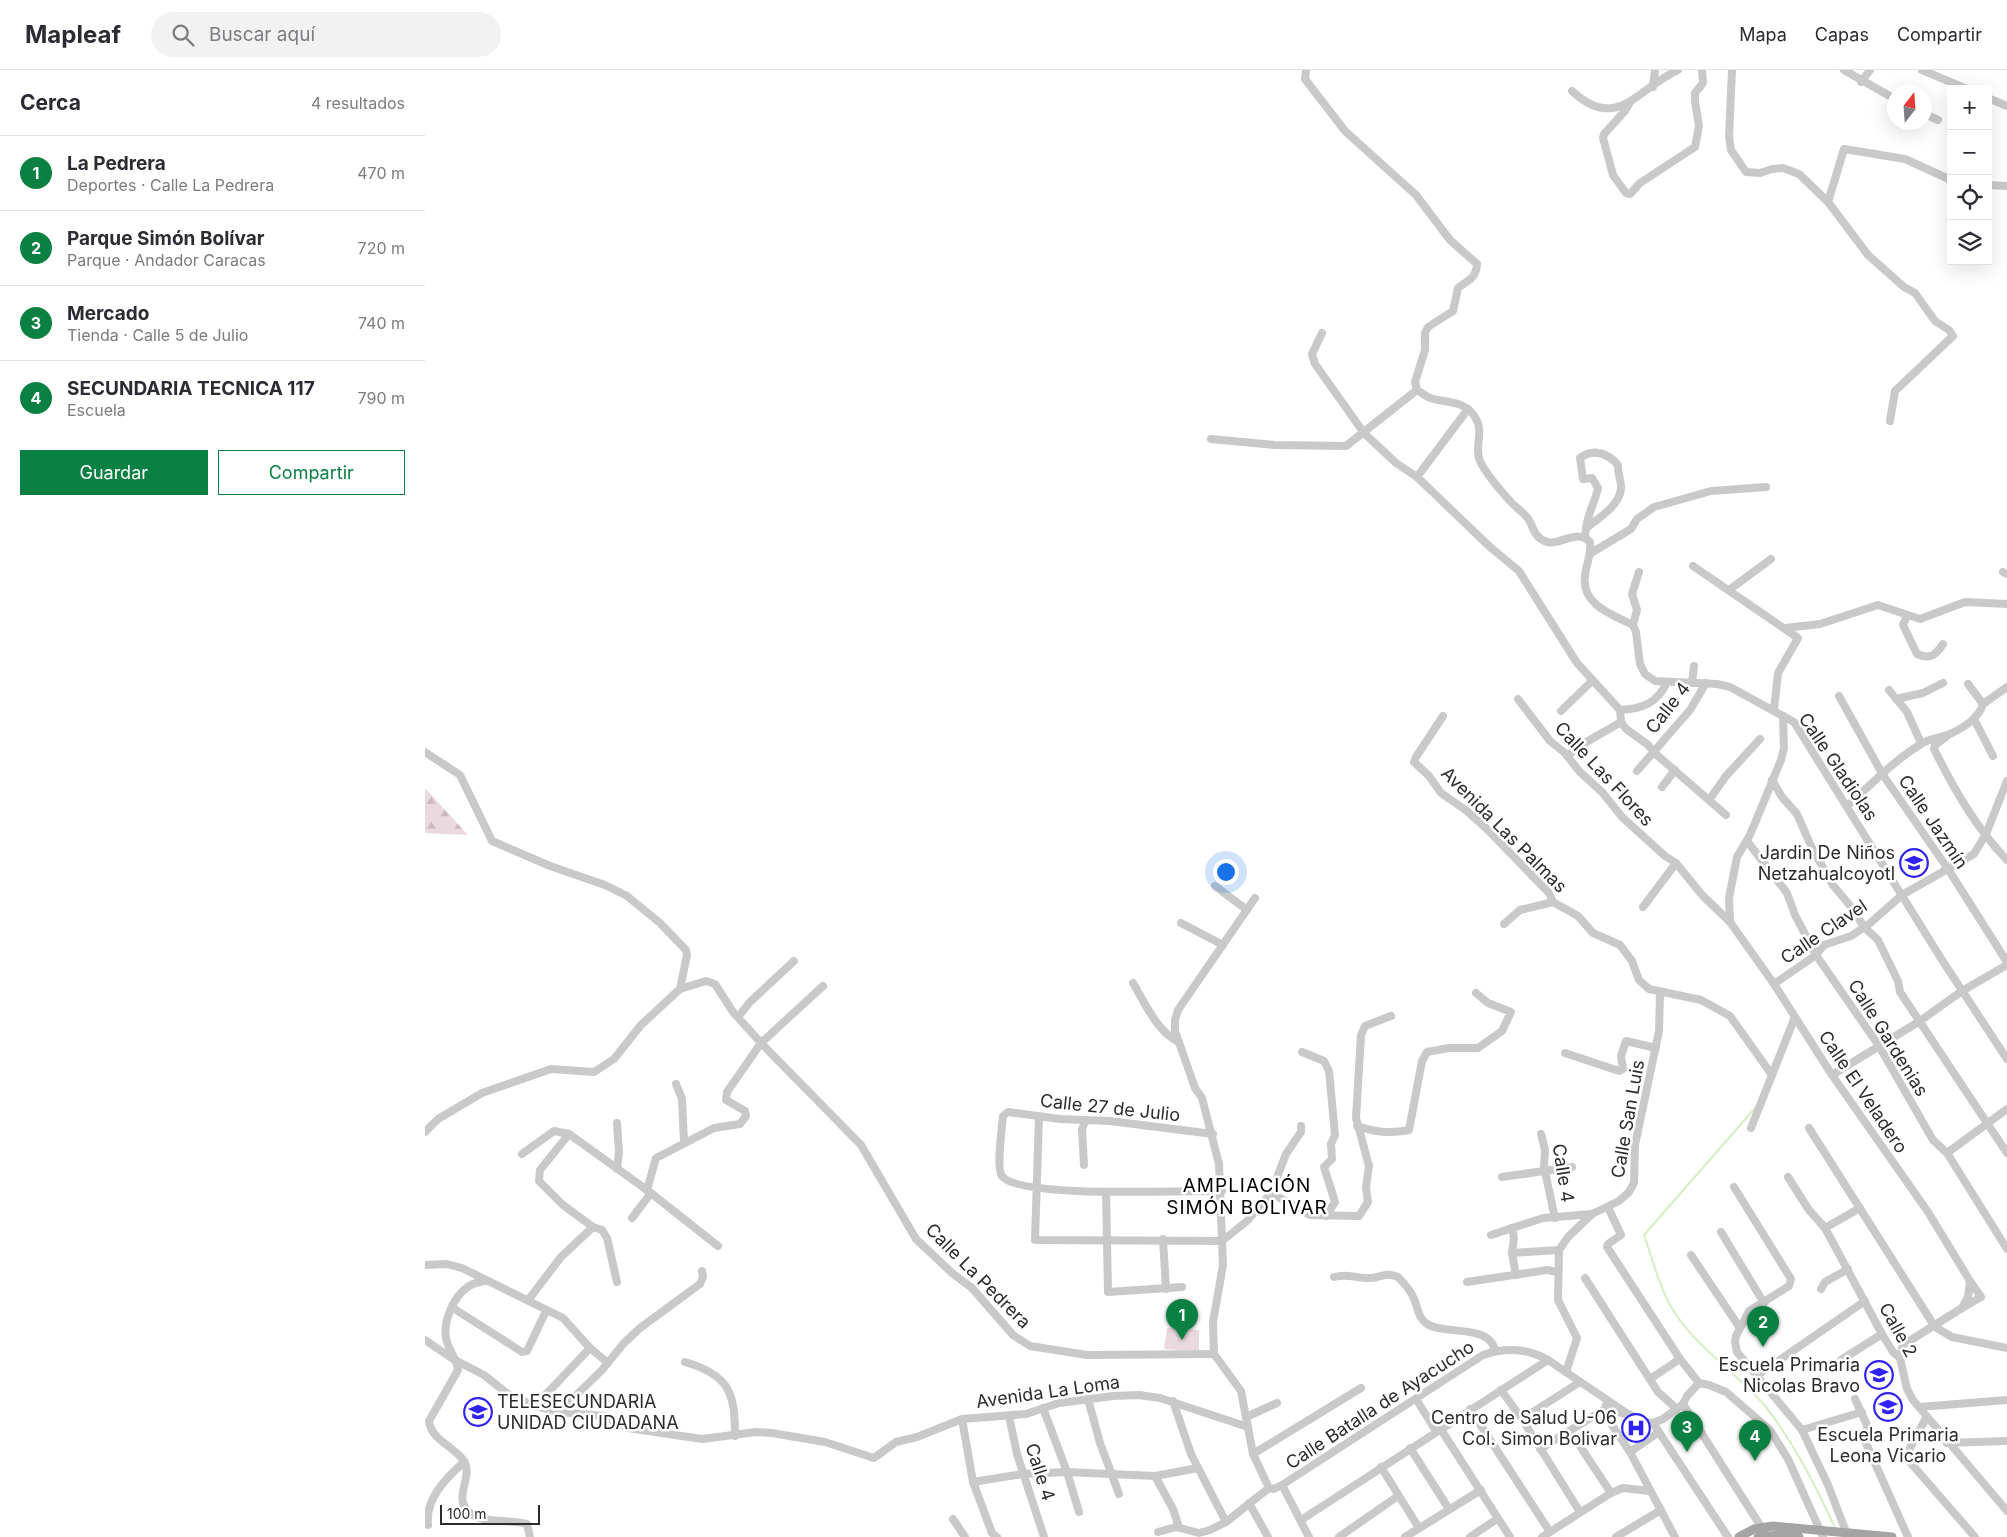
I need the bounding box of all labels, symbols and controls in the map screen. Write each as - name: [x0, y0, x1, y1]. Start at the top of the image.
- search box: [151, 12, 501, 57]
- text: Mapleaf: [25, 20, 121, 49]
- icon: search: [169, 21, 197, 49]
- text: Buscar aquí: [209, 23, 315, 46]
- text: Mapa: [1739, 24, 1787, 45]
- text: Capas: [1815, 24, 1869, 45]
- text: Compartir: [1897, 24, 1982, 45]
- north arrow: [1887, 85, 1932, 130]
- map controls: [1947, 85, 1992, 265]
- button: +: [1947, 85, 1992, 130]
- text: Cerca: [20, 90, 81, 115]
- text: 4 resultados: [311, 93, 405, 113]
- button: −: [1947, 130, 1992, 175]
- text: La Pedrera: [67, 152, 166, 175]
- text: 1: [33, 163, 39, 183]
- text: 470 m: [357, 163, 405, 183]
- text: Deportes · Calle La Pedrera: [67, 175, 274, 195]
- button: locate: [1947, 175, 1992, 220]
- button: layers: [1947, 220, 1992, 265]
- text: Parque Simón Bolívar: [67, 227, 264, 250]
- text: 2: [31, 238, 41, 258]
- text: 720 m: [358, 238, 405, 258]
- text: Parque · Andador Caracas: [67, 250, 266, 270]
- text: Mercado: [67, 302, 149, 325]
- text: 3: [31, 313, 41, 333]
- text: 740 m: [358, 313, 405, 333]
- text: Tienda · Calle 5 de Julio: [67, 325, 248, 345]
- text: SECUNDARIA TECNICA 117: [67, 377, 315, 400]
- text: 4: [31, 388, 41, 408]
- text: 790 m: [358, 388, 405, 408]
- text: Escuela: [67, 400, 126, 420]
- button: Guardar: [20, 450, 208, 495]
- button: Compartir: [218, 450, 405, 495]
- street label: Calle 4: [1641, 678, 1694, 737]
- street label: Calle Gladiolas: [1795, 709, 1882, 825]
- street label: Calle Las Flores: [1551, 717, 1658, 830]
- street label: Avenida Las Palmas: [1437, 763, 1571, 897]
- street label: Calle Jazmín: [1894, 771, 1972, 873]
- place label: Jardin De Niños Netzahualcoyotl: [1758, 842, 1895, 884]
- school or university icon: Jardin De Niños Netzahualcoyotl: [1899, 848, 1929, 878]
- your location: [1213, 859, 1239, 885]
- street label: Calle Clavel: [1777, 895, 1871, 968]
- street label: Calle Gardenias: [1844, 975, 1933, 1100]
- street label: Calle El Veladero: [1815, 1027, 1912, 1157]
- street label: Calle San Luis: [1607, 1058, 1648, 1180]
- street label: Calle 27 de Julio: [1039, 1090, 1181, 1125]
- street label: Calle 4: [1548, 1142, 1578, 1204]
- district label: AMPLIACIÓN SIMÓN BOLIVAR: [1166, 1174, 1328, 1219]
- street label: Calle La Pedrera: [922, 1219, 1035, 1332]
- pin: 1: [1166, 1299, 1198, 1340]
- street label: Calle 2: [1875, 1299, 1922, 1360]
- pin: 2: [1747, 1306, 1779, 1347]
- street label: Calle Batalla de Ayacucho: [1282, 1336, 1478, 1473]
- place label: Escuela Primaria Nicolas Bravo: [1718, 1354, 1860, 1396]
- school or university icon: Escuela Primaria Nicolas Bravo: [1864, 1360, 1894, 1390]
- street label: Avenida La Loma: [975, 1371, 1121, 1412]
- place label: TELESECUNDARIA UNIDAD CIUDADANA: [497, 1391, 679, 1433]
- school or university icon: Escuela Primaria Leona Vicario: [1873, 1392, 1903, 1422]
- school or university icon: TELESECUNDARIA UNIDAD CIUDADANA: [463, 1397, 493, 1427]
- place label: Centro de Salud U-06 Col. Simon Bolivar: [1431, 1407, 1617, 1449]
- pin: 3: [1671, 1411, 1703, 1452]
- hospital icon: Centro de Salud U-06 Col. Simon Bolivar: [1621, 1413, 1651, 1443]
- pin: 4: [1739, 1420, 1771, 1461]
- place label: Escuela Primaria Leona Vicario: [1817, 1424, 1959, 1466]
- street label: Calle 4: [1021, 1440, 1060, 1503]
- scale bar: [440, 1502, 540, 1525]
- text: 100 m: [447, 1505, 487, 1522]

